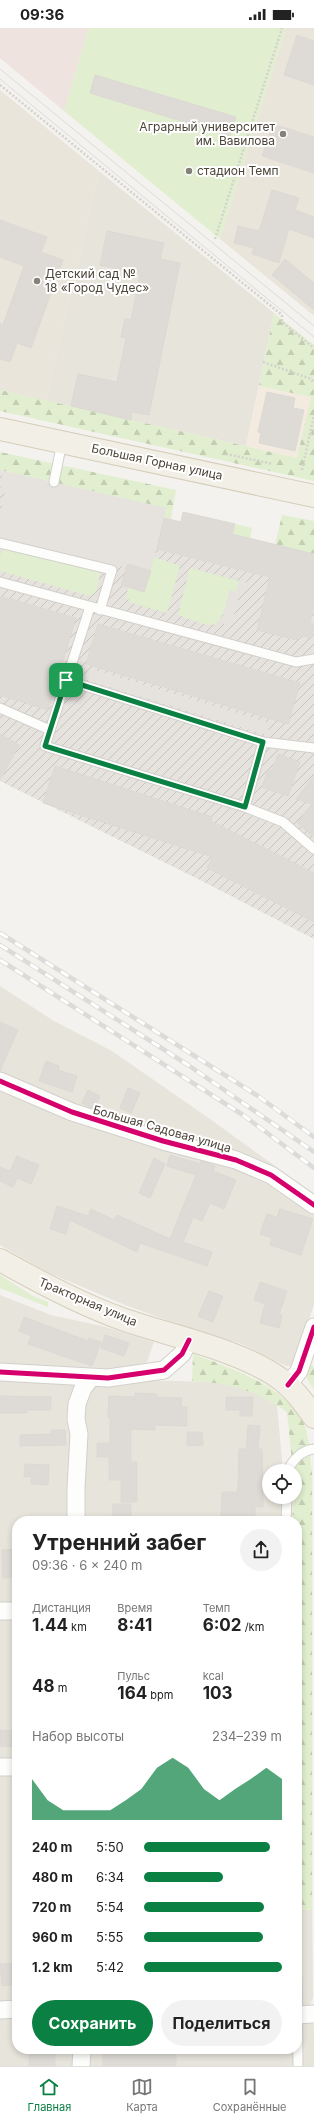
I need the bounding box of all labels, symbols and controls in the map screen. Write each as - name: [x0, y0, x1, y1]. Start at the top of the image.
- text: 09:36: [20, 5, 64, 24]
- place label: Аграрный университет им. Вавилова: [139, 119, 275, 148]
- marker: Аграрный университет им. Вавилова: [278, 129, 288, 139]
- place label: стадион Темп: [197, 163, 279, 178]
- marker: стадион Темп: [184, 166, 194, 176]
- place label: Детский сад № 18 «Город Чудес»: [45, 266, 149, 295]
- marker: Детский сад № 18 «Город Чудес»: [32, 276, 42, 286]
- street label: Большая Горная улица: [90, 440, 224, 483]
- pin: [49, 663, 83, 697]
- icon: arrive: [55, 669, 77, 691]
- street label: Большая Садовая улица: [91, 1102, 233, 1155]
- street label: Тракторная улица: [37, 1274, 140, 1329]
- map controls: [262, 1464, 302, 1504]
- button: locate: [262, 1464, 302, 1504]
- text: Утренний забег: [32, 1529, 206, 1555]
- button: share: [240, 1529, 282, 1571]
- text: 09:36 · 6 × 240 m: [32, 1557, 143, 1573]
- text: Дистанция: [32, 1601, 91, 1615]
- text: Время: [117, 1601, 152, 1615]
- text: Темп: [203, 1601, 230, 1615]
- text: 1.44: [32, 1615, 68, 1635]
- text: 8:41: [117, 1615, 152, 1635]
- text: 6:02: [203, 1615, 242, 1635]
- text: km: [68, 1620, 87, 1634]
- text: /km: [242, 1620, 264, 1634]
- text: Пульс: [117, 1669, 150, 1683]
- text: kcal: [203, 1669, 224, 1683]
- text: 48: [32, 1676, 55, 1696]
- text: m: [55, 1681, 67, 1695]
- text: 164: [117, 1683, 147, 1703]
- text: 103: [203, 1683, 232, 1703]
- text: bpm: [147, 1688, 173, 1702]
- text: Набор высоты: [32, 1728, 124, 1744]
- text: 234–239 m: [212, 1728, 282, 1744]
- text: 240 m: [32, 1839, 73, 1855]
- text: 5:50: [96, 1839, 124, 1855]
- text: 480 m: [32, 1869, 73, 1885]
- text: 6:34: [96, 1869, 124, 1885]
- text: 720 m: [32, 1899, 71, 1915]
- text: 5:54: [96, 1899, 124, 1915]
- text: 960 m: [32, 1929, 73, 1945]
- text: 5:55: [96, 1929, 123, 1945]
- text: 1.2 km: [32, 1959, 73, 1975]
- text: 5:42: [96, 1959, 124, 1975]
- button: Сохранить: [32, 2000, 153, 2046]
- button: Поделиться: [161, 2000, 282, 2046]
- tab: Главная: [27, 2076, 71, 2114]
- tab: Карта: [126, 2076, 158, 2114]
- tab: Сохранённые: [213, 2076, 287, 2114]

